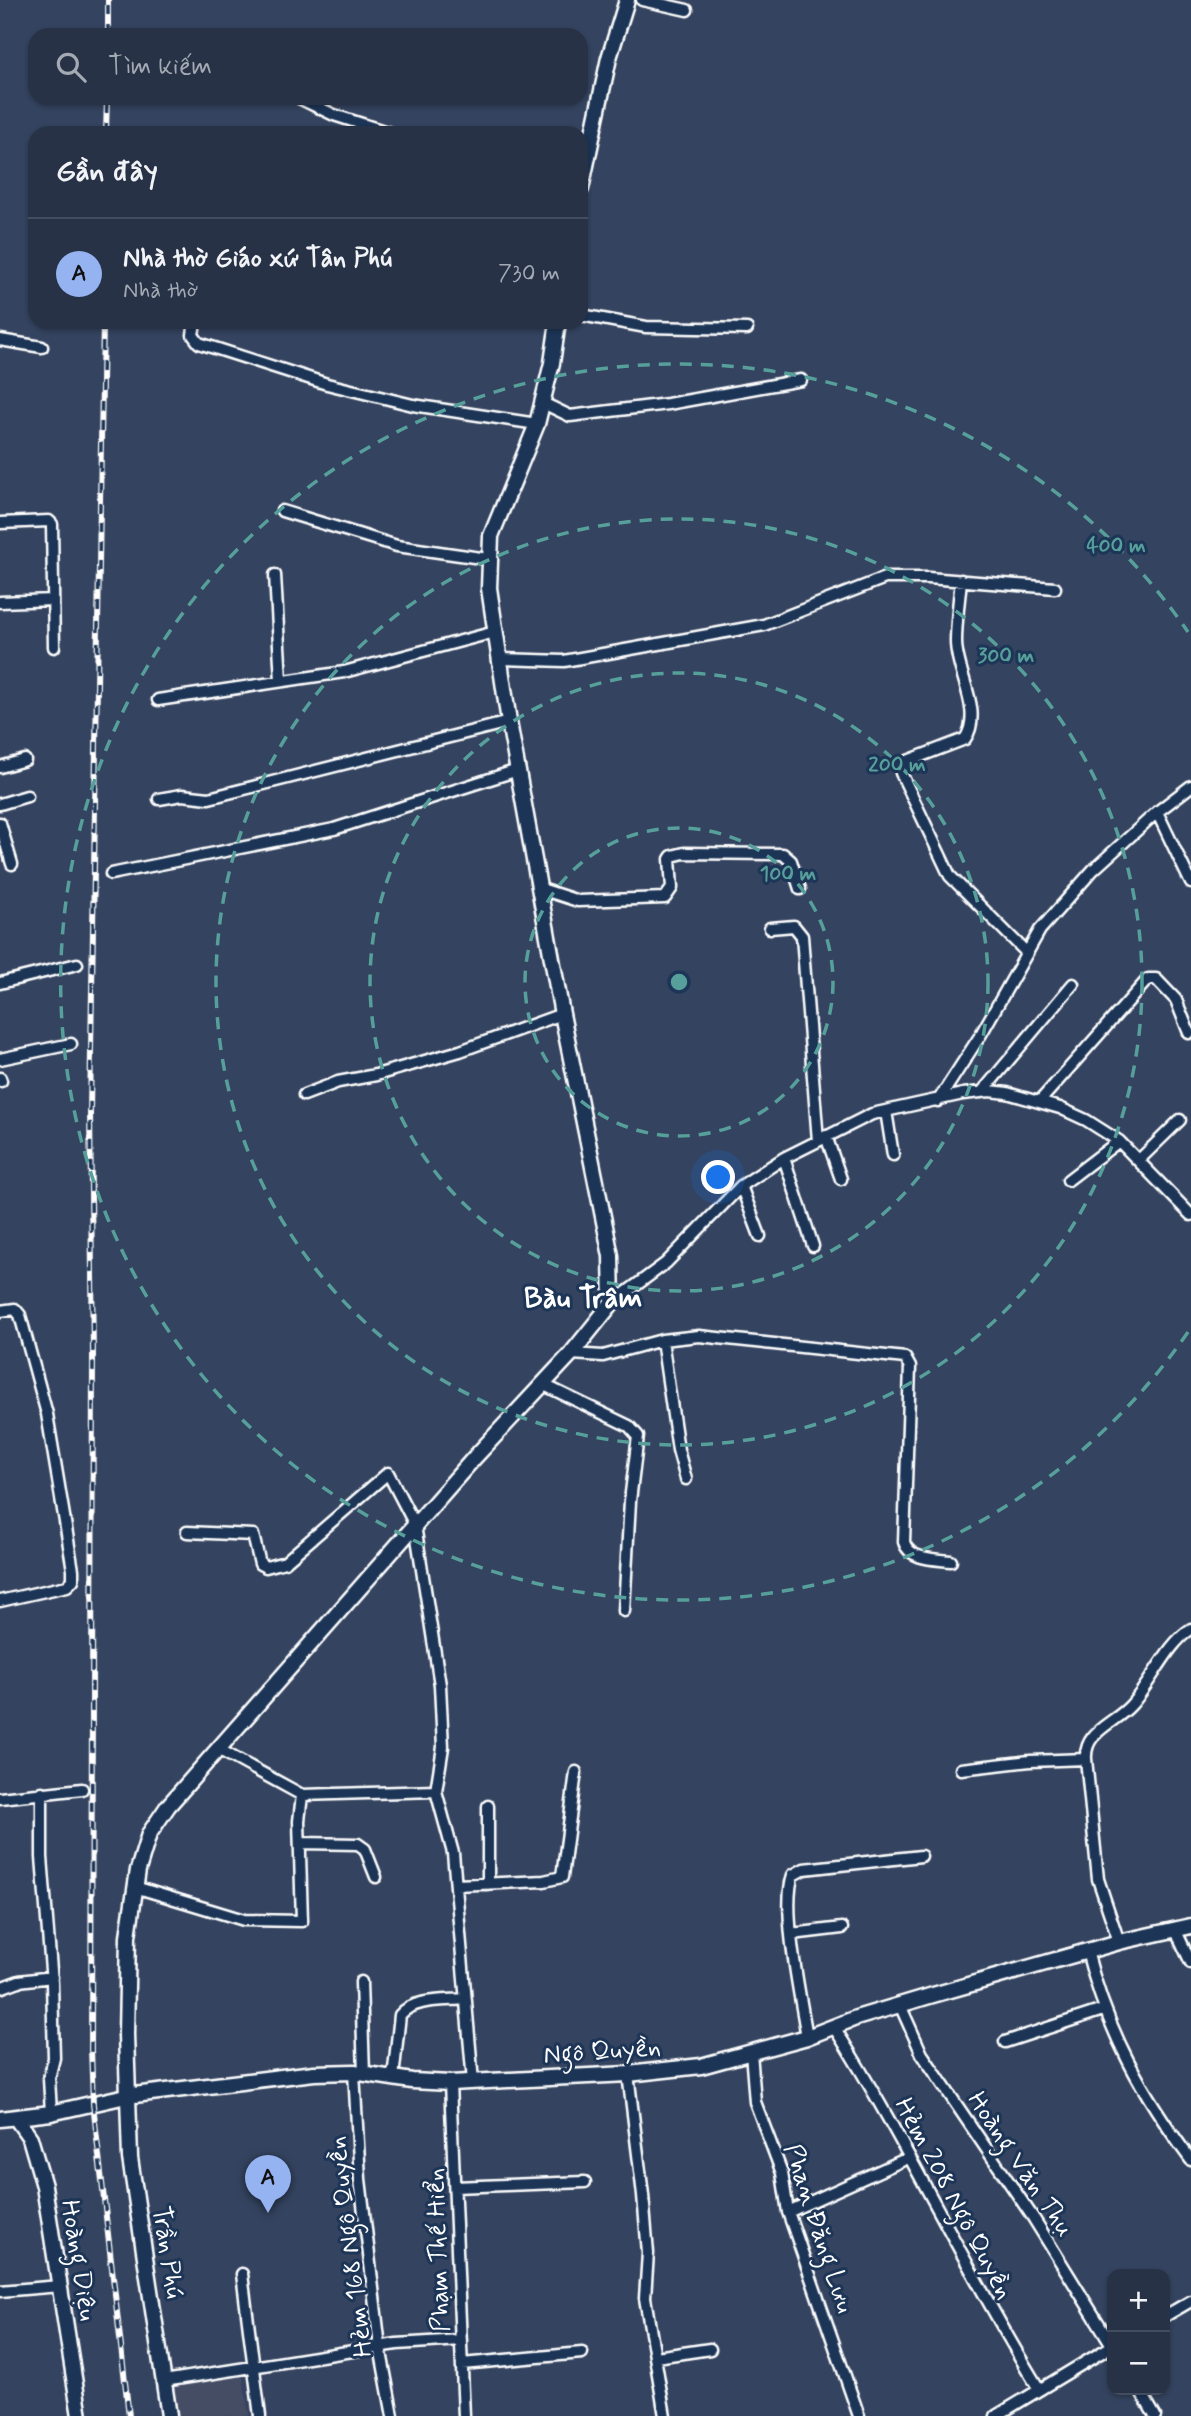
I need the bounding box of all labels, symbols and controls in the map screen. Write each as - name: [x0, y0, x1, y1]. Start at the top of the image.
- search box: [28, 28, 588, 105]
- icon: search: [52, 48, 90, 86]
- text: Tìm kiếm: [108, 50, 212, 84]
- text: Gần đây: [56, 152, 158, 191]
- text: Nhà thờ Giáo xứ Tân Phú: [123, 242, 392, 276]
- text: A: [71, 259, 87, 289]
- text: 730 m: [498, 259, 560, 289]
- text: Nhà thờ: [123, 276, 198, 306]
- text: 400 m: [1086, 532, 1146, 560]
- text: 300 m: [978, 642, 1035, 670]
- text: 200 m: [868, 751, 926, 779]
- text: 100 m: [760, 860, 816, 888]
- centre of rings: [667, 970, 691, 994]
- your location: [701, 1160, 735, 1194]
- district label: Bàu Trâm: [524, 1279, 642, 1318]
- street label: Ngô Quyền: [542, 2031, 662, 2076]
- street label: Hoàng Văn Thụ: [956, 2085, 1082, 2247]
- street label: Hẻm 208 Ngô Quyền: [883, 2092, 1021, 2307]
- street label: Hẻm 168 Ngô Quyền: [321, 2134, 384, 2359]
- street label: Phan Đăng Lưu: [772, 2140, 861, 2318]
- pin: A: [245, 2155, 291, 2213]
- street label: Phạm Thế Hiển: [419, 2167, 459, 2332]
- street label: Hoàng Diệu: [49, 2197, 104, 2324]
- street label: Trần Phú: [143, 2204, 191, 2301]
- map controls: [1107, 2269, 1170, 2395]
- button: +: [1107, 2269, 1170, 2332]
- button: −: [1107, 2332, 1170, 2395]

